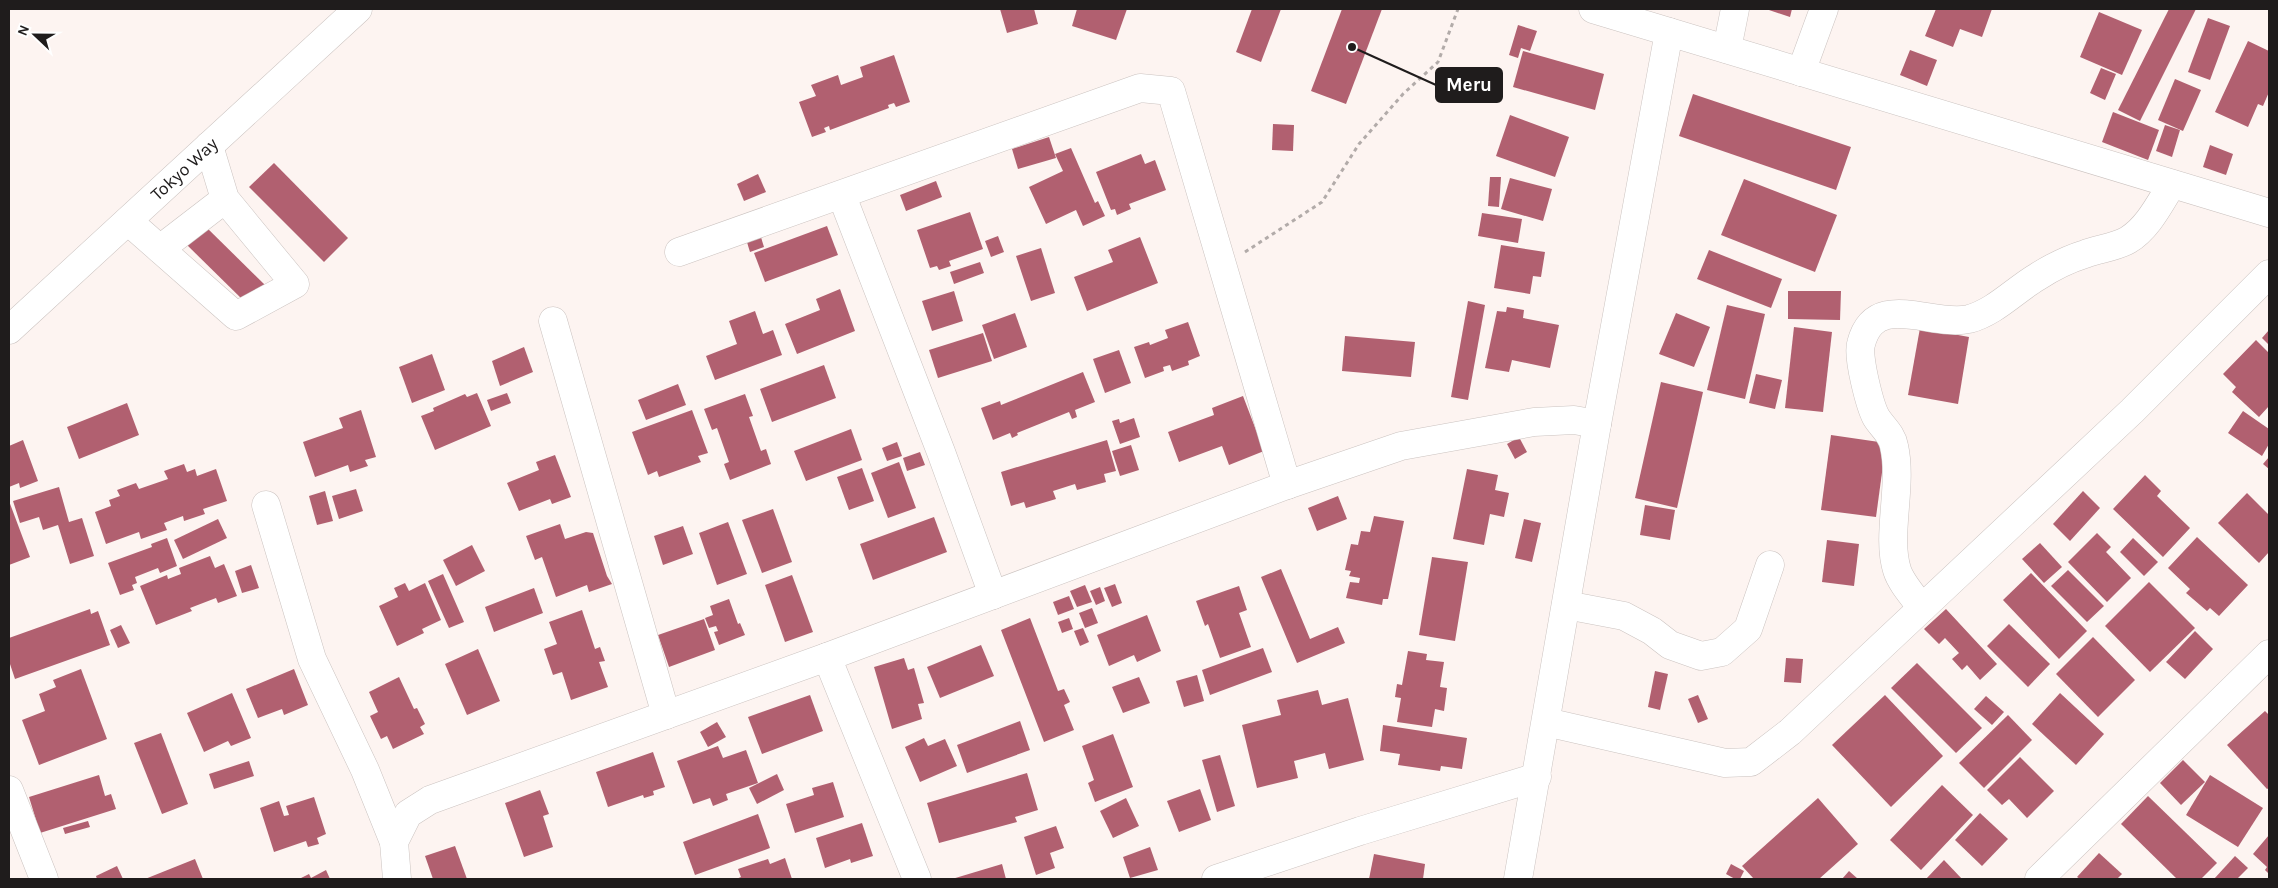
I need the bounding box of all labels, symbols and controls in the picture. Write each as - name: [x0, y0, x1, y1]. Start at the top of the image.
- north arrow: [10, 10, 60, 60]
- text: N: [14, 22, 33, 38]
- callout: Meru: [1436, 68, 1502, 102]
- text: Meru: [1446, 74, 1492, 96]
- street label: Tokyo Way: [146, 132, 223, 205]

